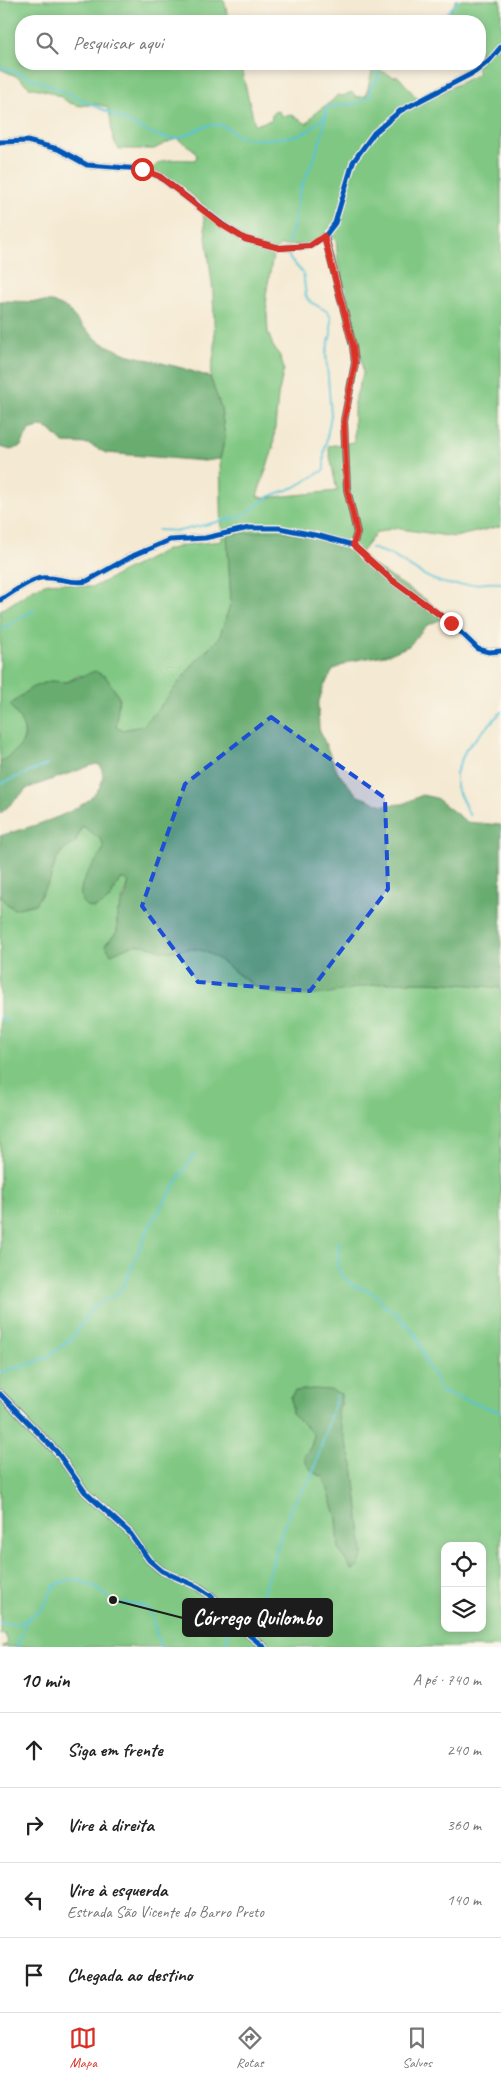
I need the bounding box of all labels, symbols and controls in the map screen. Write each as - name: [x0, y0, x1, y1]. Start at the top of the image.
- search box: [15, 15, 486, 70]
- icon: search: [33, 29, 61, 57]
- text: Pesquisar aqui: [73, 31, 163, 55]
- route start: [131, 158, 154, 181]
- route end: [440, 612, 463, 635]
- map controls: [441, 1542, 486, 1632]
- button: locate: [441, 1542, 486, 1587]
- button: layers: [441, 1587, 486, 1632]
- callout: Córrego Quilombo: [183, 1599, 332, 1636]
- text: Córrego Quilombo: [192, 1604, 324, 1632]
- text: 10 min: [20, 1667, 70, 1693]
- text: A pé · 740 m: [413, 1670, 481, 1690]
- icon: ahead: [20, 1736, 48, 1764]
- text: Siga em frente: [67, 1738, 163, 1762]
- text: 240 m: [447, 1740, 481, 1760]
- icon: right: [20, 1811, 48, 1839]
- text: Vire à direita: [67, 1813, 154, 1837]
- text: 360 m: [447, 1815, 481, 1835]
- text: Vire à esquerda: [67, 1878, 167, 1902]
- icon: left: [20, 1886, 48, 1914]
- text: 140 m: [447, 1890, 481, 1910]
- text: Estrada São Vicente do Barro Preto: [67, 1902, 264, 1922]
- icon: arrive: [20, 1961, 48, 1989]
- text: Chegada ao destino: [67, 1963, 193, 1987]
- tab: Mapa: [69, 2024, 97, 2071]
- tab: Rotas: [236, 2024, 264, 2071]
- tab: Salvos: [402, 2024, 432, 2071]

